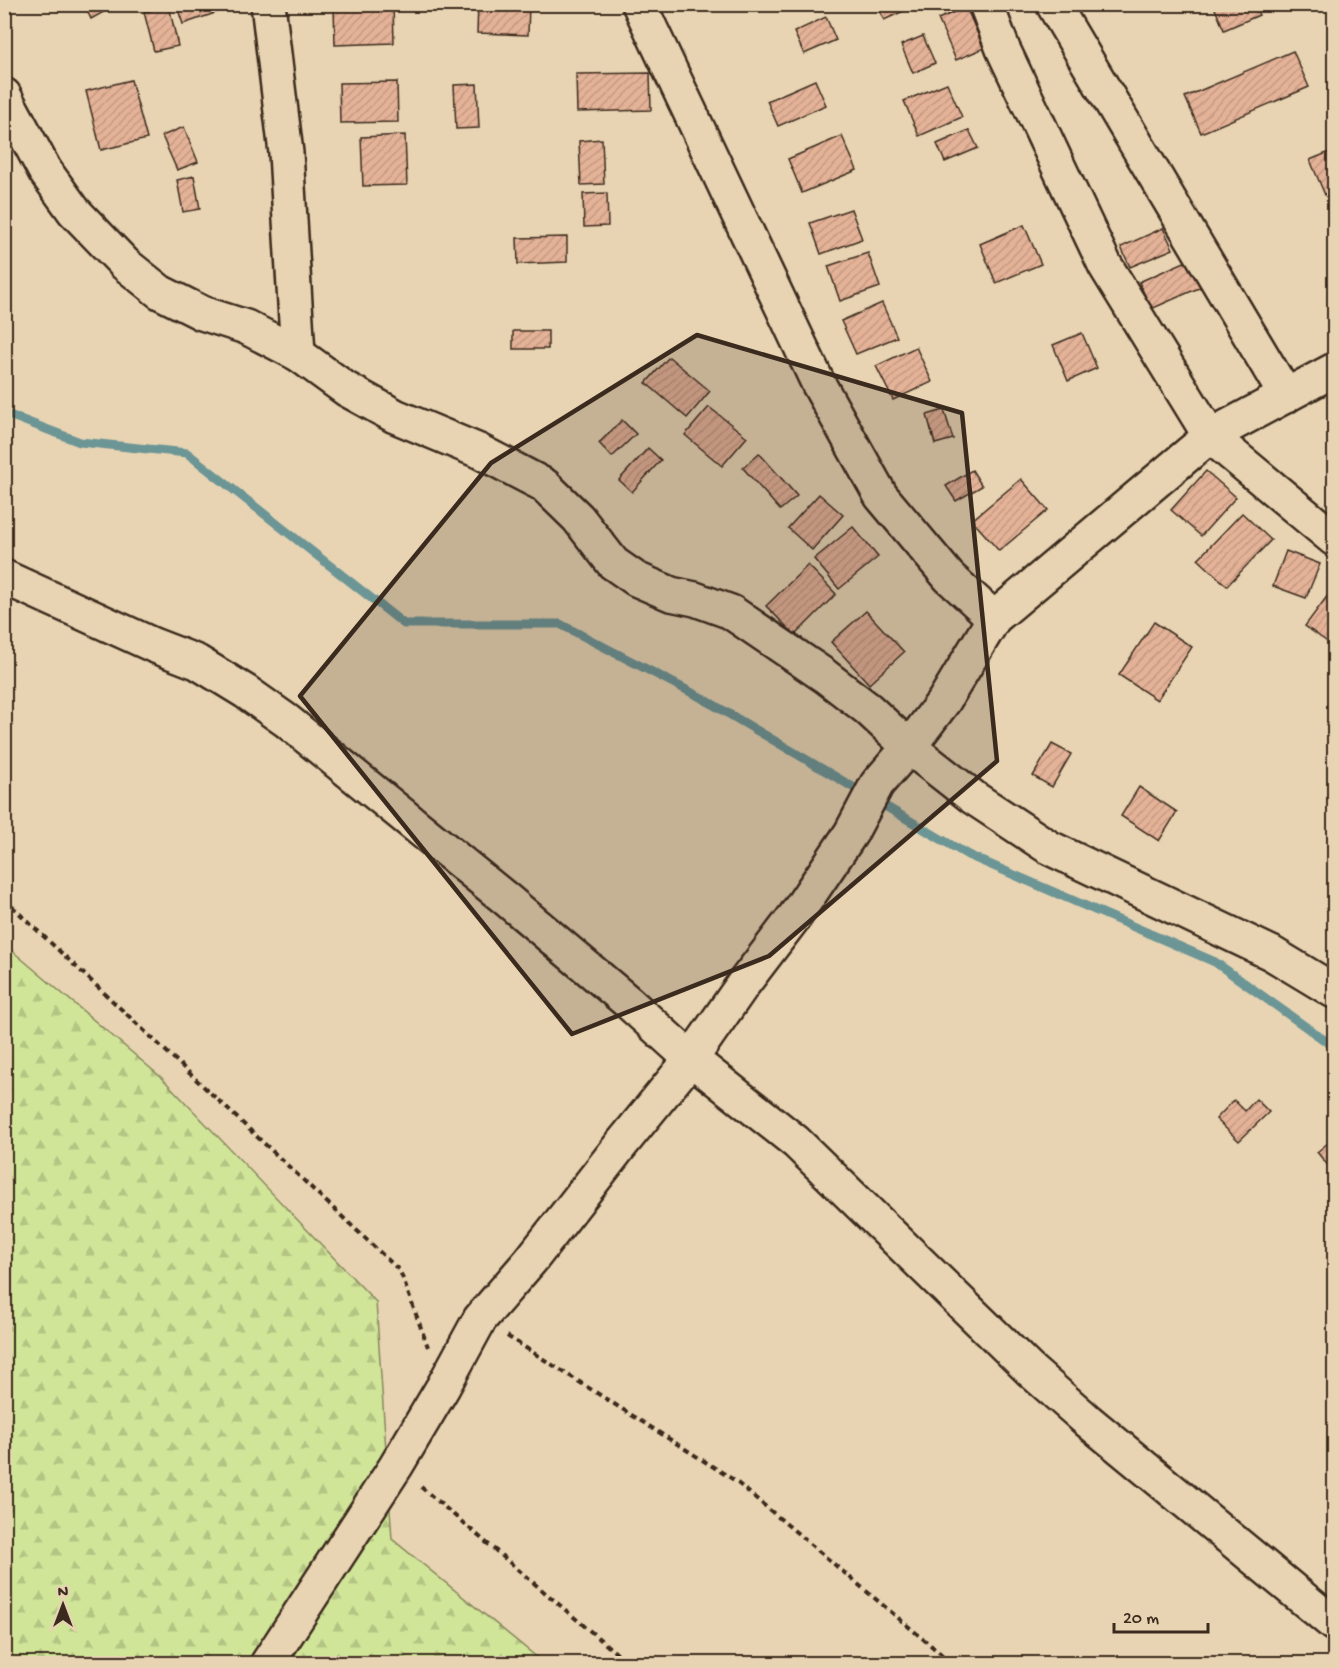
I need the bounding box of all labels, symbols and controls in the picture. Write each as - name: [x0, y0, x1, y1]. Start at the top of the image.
- north arrow: [33, 1575, 93, 1635]
- text: N: [58, 1584, 69, 1603]
- scale bar: [1114, 1596, 1208, 1634]
- text: 20 m: [1123, 1609, 1159, 1630]

